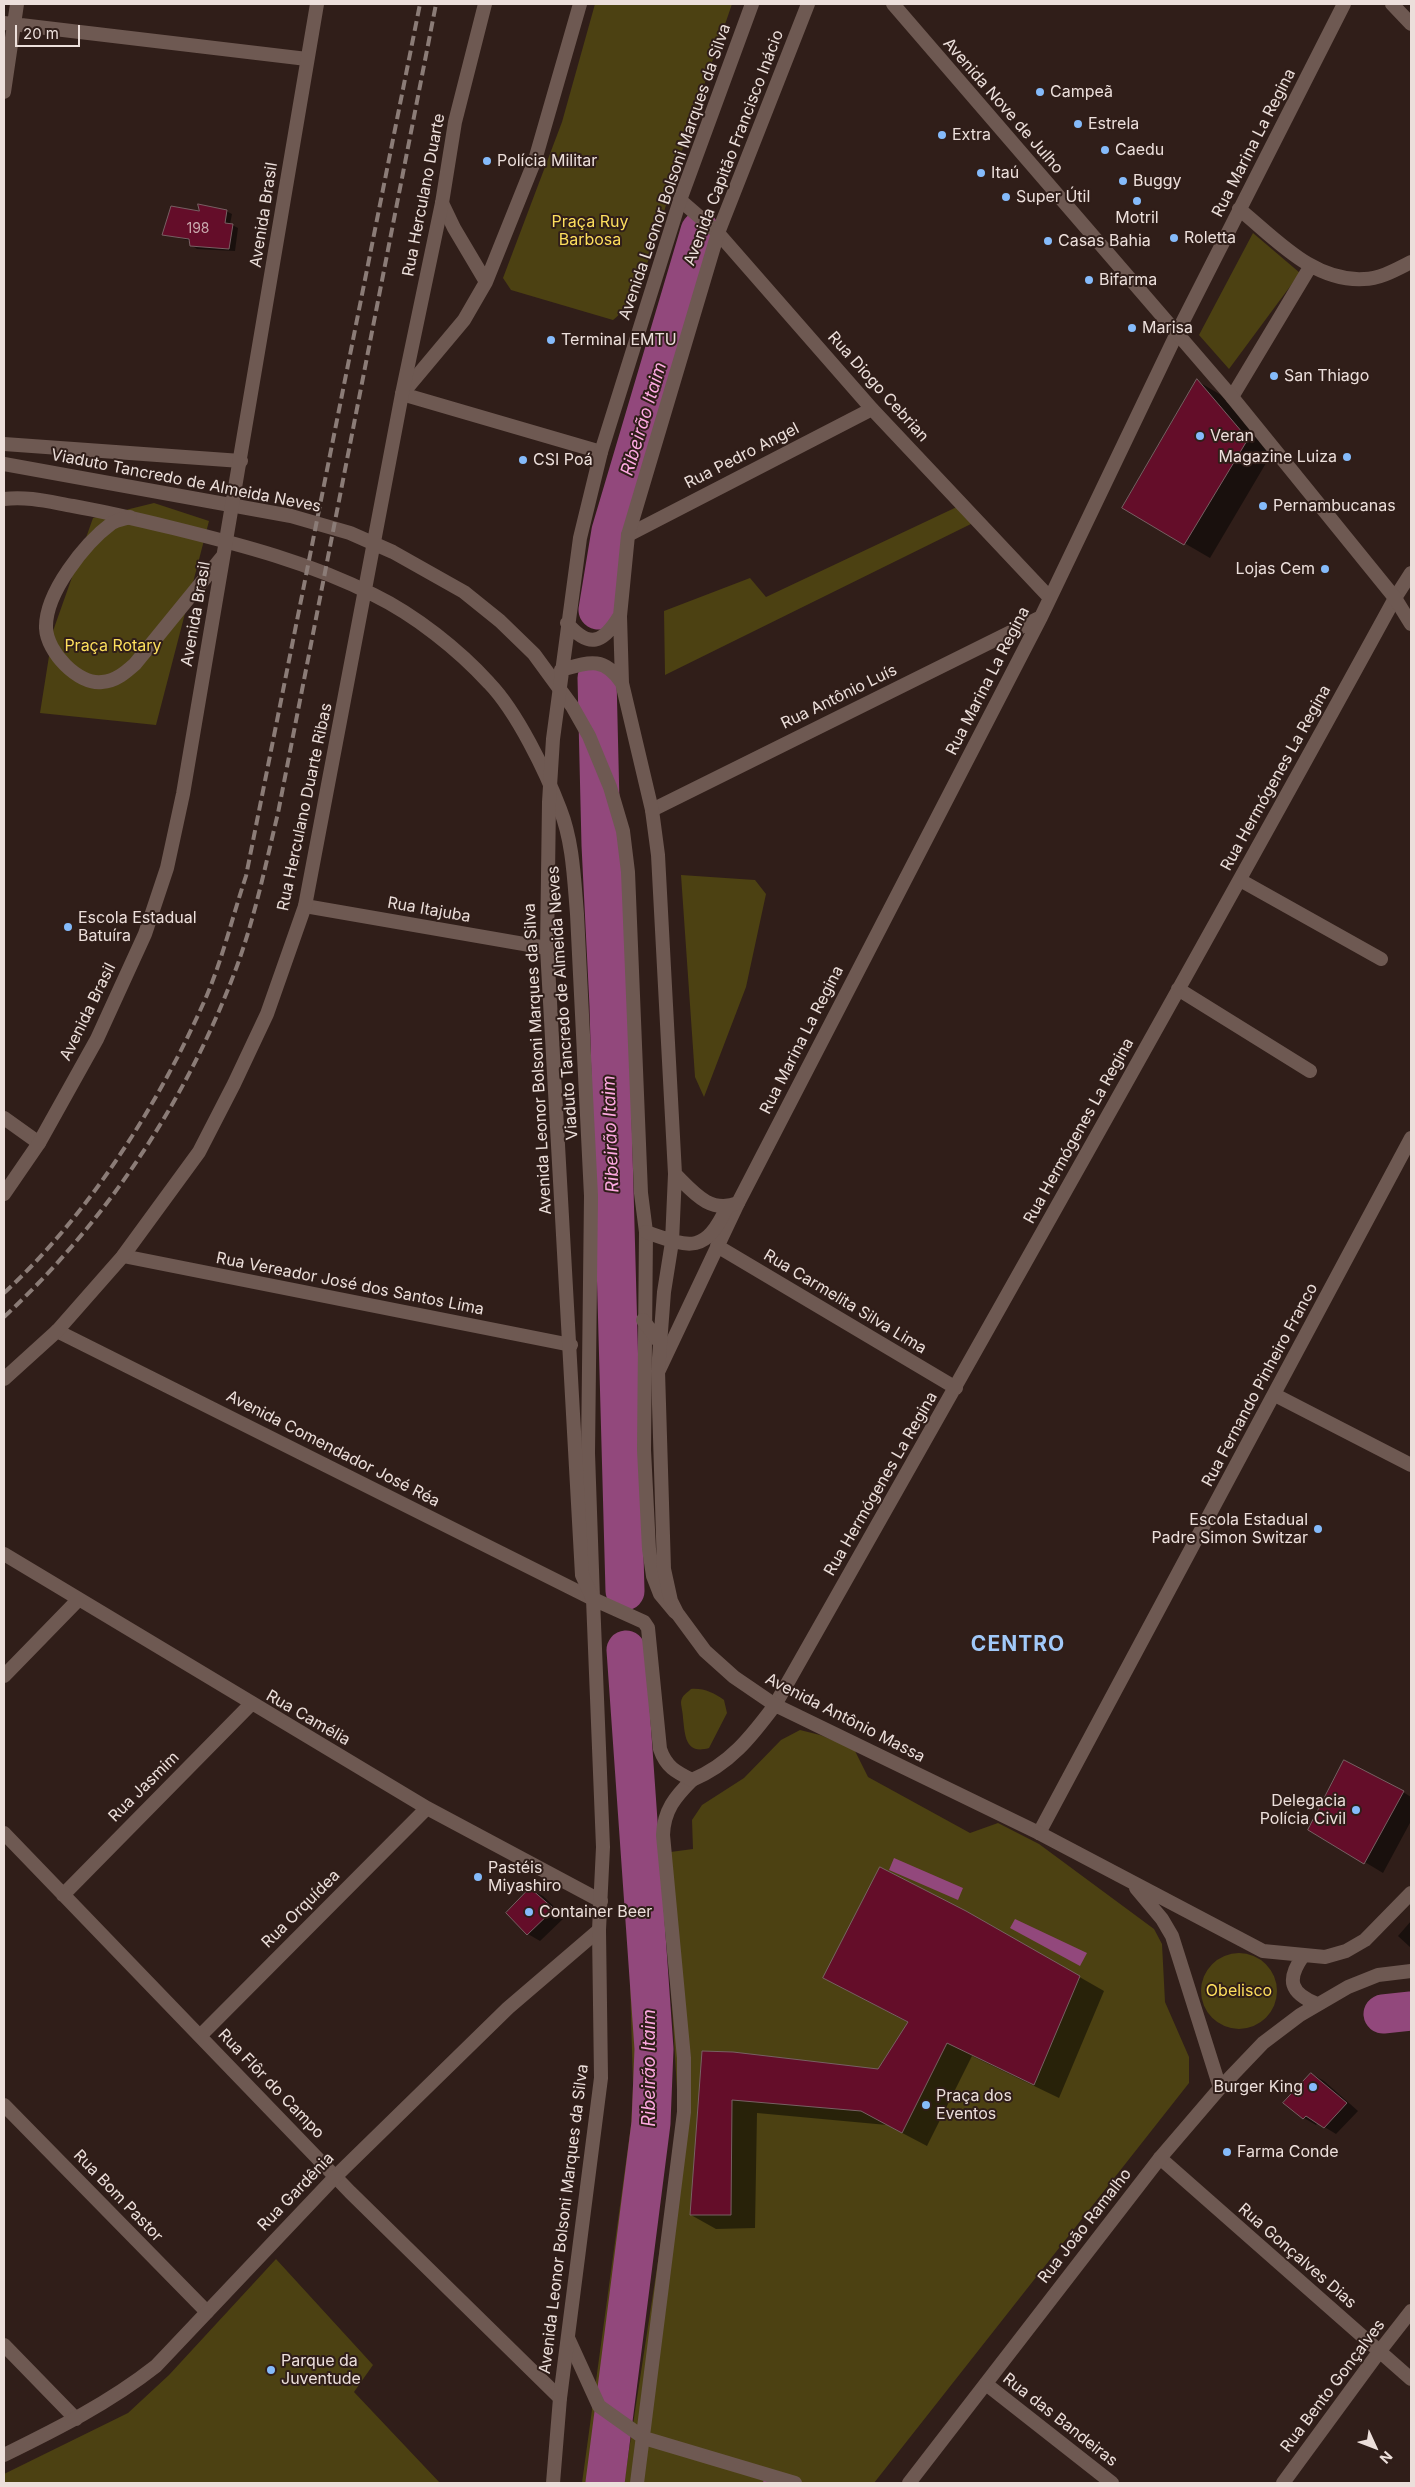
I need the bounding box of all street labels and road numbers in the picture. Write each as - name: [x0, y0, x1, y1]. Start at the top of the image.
- street label: Avenida Leonor Bolsoni Marques da Silva: [615, 21, 735, 323]
- street label: Avenida Capitão Francisco Inácio: [680, 27, 788, 269]
- street label: Avenida Nove de Julho: [939, 34, 1067, 178]
- street label: Rua Marina La Regina: [1208, 66, 1300, 220]
- street label: Rua Herculano Duarte: [399, 112, 449, 278]
- street label: Avenida Brasil: [246, 161, 282, 269]
- street label: Rua Diogo Cebrian: [824, 328, 932, 446]
- street label: Rua Pedro Angel: [682, 419, 802, 493]
- street label: Viaduto Tancredo de Almeida Neves: [49, 445, 323, 517]
- street label: Avenida Brasil: [177, 560, 215, 668]
- street label: Rua Marina La Regina: [942, 604, 1034, 758]
- street label: Rua Antônio Luís: [778, 661, 900, 733]
- street label: Rua Hermógenes La Regina: [1217, 682, 1335, 874]
- street label: Rua Herculano Duarte Ribas: [274, 701, 336, 913]
- street label: Viaduto Tancredo de Almeida Neves: [544, 865, 582, 1141]
- street label: Rua Itajuba: [386, 893, 472, 927]
- street label: Avenida Leonor Bolsoni Marques da Silva: [520, 903, 556, 1215]
- street label: Avenida Brasil: [56, 960, 120, 1064]
- street label: Rua Marina La Regina: [756, 963, 848, 1117]
- street label: Rua Hermógenes La Regina: [1020, 1035, 1138, 1227]
- street label: Rua Carmelita Silva Lima: [760, 1246, 930, 1358]
- street label: Rua Vereador José dos Santos Lima: [214, 1249, 486, 1319]
- street label: Rua Fernando Pinheiro Franco: [1198, 1280, 1322, 1490]
- street label: Avenida Comendador José Réa: [223, 1387, 443, 1511]
- street label: Rua Hermógenes La Regina: [820, 1389, 942, 1579]
- street label: Avenida Antônio Massa: [762, 1669, 928, 1767]
- street label: Rua Camélia: [263, 1686, 353, 1750]
- street label: Rua Jasmim: [105, 1748, 183, 1826]
- street label: Rua Orquídea: [258, 1866, 344, 1952]
- street label: Rua Flôr do Campo: [214, 2025, 328, 2143]
- street label: Avenida Leonor Bolsoni Marques da Silva: [535, 2063, 593, 2375]
- street label: Rua Bom Pastor: [69, 2146, 167, 2246]
- street label: Rua Gardênia: [254, 2149, 338, 2235]
- street label: Rua João Ramalho: [1034, 2165, 1136, 2287]
- street label: Rua Gonçalves Dias: [1234, 2199, 1360, 2313]
- street label: Rua Bento Gonçalves: [1277, 2316, 1389, 2456]
- street label: Rua das Bandeiras: [999, 2369, 1121, 2471]

